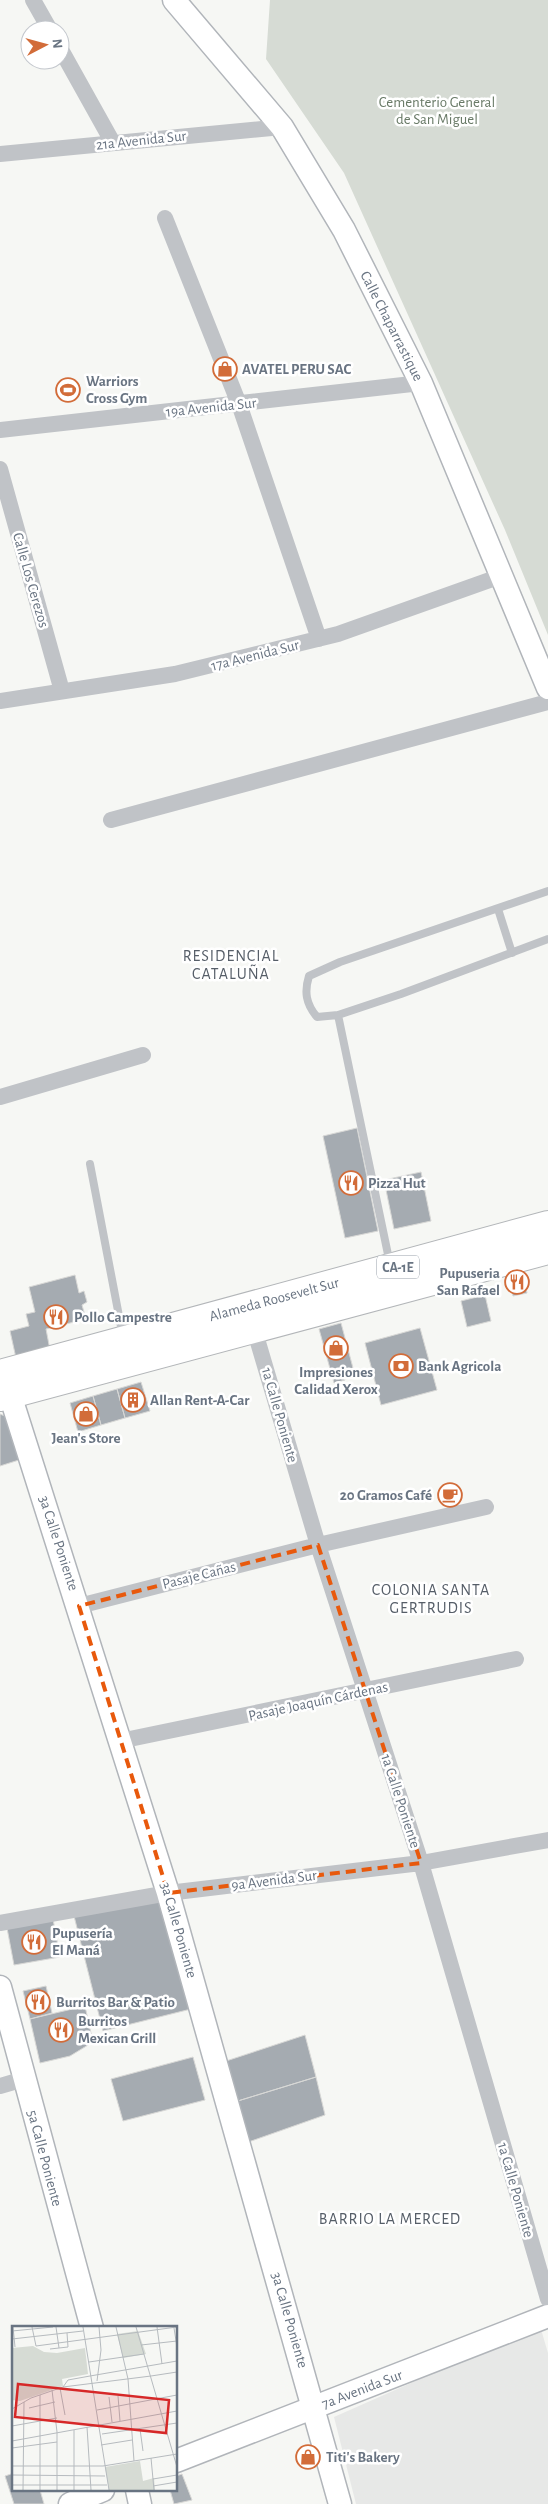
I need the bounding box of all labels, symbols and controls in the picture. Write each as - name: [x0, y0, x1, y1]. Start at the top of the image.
- north arrow: [20, 20, 70, 70]
- text: N: [49, 38, 64, 49]
- park label: Cementerio General de San Miguel: [379, 95, 495, 127]
- street label: 21a Avenida Sur: [95, 128, 187, 153]
- street label: Calle Chaparrastique: [357, 269, 426, 384]
- shop icon: AVATEL PERU SAC: [212, 356, 238, 382]
- place label: AVATEL PERU SAC: [242, 362, 352, 377]
- place label: Warriors Cross Gym: [86, 374, 147, 406]
- sports icon: Warriors Cross Gym: [55, 377, 81, 403]
- street label: 19a Avenida Sur: [165, 395, 257, 420]
- street label: Calle Los Cerezos: [10, 531, 51, 629]
- street label: 17a Avenida Sur: [210, 637, 301, 674]
- district label: RESIDENCIAL CATALUÑA: [183, 948, 279, 982]
- restaurant icon: Pizza Hut: [338, 1170, 364, 1196]
- place label: Pizza Hut: [368, 1176, 426, 1191]
- road number: CA-1E: [377, 1256, 419, 1278]
- place label: Pupuseria San Rafael: [437, 1266, 500, 1298]
- restaurant icon: Pupuseria San Rafael: [504, 1269, 530, 1295]
- street label: Alameda Roosevelt Sur: [208, 1275, 341, 1324]
- restaurant icon: Pollo Campestre: [43, 1304, 69, 1330]
- place label: Pollo Campestre: [74, 1310, 172, 1325]
- shop icon: Impresiones Calidad Xerox: [323, 1335, 349, 1361]
- bank icon: Bank Agricola: [388, 1353, 414, 1379]
- place label: Bank Agricola: [418, 1359, 501, 1374]
- place label: Impresiones Calidad Xerox: [294, 1365, 378, 1397]
- street label: 1a Calle Poniente: [259, 1366, 300, 1464]
- building icon: Allan Rent-A-Car: [120, 1387, 146, 1413]
- place label: Allan Rent-A-Car: [150, 1393, 250, 1408]
- shop icon: Jean's Store: [73, 1401, 99, 1427]
- place label: Jean's Store: [51, 1431, 121, 1446]
- cafe icon: 20 Gramos Café: [437, 1482, 463, 1508]
- place label: 20 Gramos Café: [340, 1488, 432, 1503]
- street label: 3a Calle Poniente: [36, 1494, 81, 1593]
- street label: Pasaje Cañas: [161, 1559, 237, 1592]
- district label: COLONIA SANTA GERTRUDIS: [372, 1582, 490, 1616]
- street label: Pasaje Joaquín Cárdenas: [247, 1679, 389, 1724]
- street label: 1a Calle Poniente: [378, 1752, 423, 1850]
- street label: 9a Avenida Sur: [231, 1868, 318, 1893]
- street label: 3a Calle Poniente: [158, 1880, 199, 1980]
- place label: Pupusería El Maná: [52, 1926, 113, 1958]
- restaurant icon: Pupusería El Maná: [21, 1929, 47, 1955]
- restaurant icon: Burritos Bar & Patio: [25, 1989, 51, 2015]
- place label: Burritos Bar & Patio: [56, 1995, 175, 2010]
- place label: Burritos Mexican Grill: [78, 2014, 156, 2046]
- restaurant icon: Burritos Mexican Grill: [48, 2017, 74, 2043]
- street label: 5a Calle Poniente: [24, 2108, 65, 2208]
- street label: 1a Calle Poniente: [495, 2141, 536, 2239]
- district label: BARRIO LA MERCED: [319, 2211, 461, 2227]
- street label: 3a Calle Poniente: [269, 2270, 310, 2370]
- inset map: [12, 2326, 178, 2492]
- street label: 7a Avenida Sur: [320, 2367, 405, 2412]
- shop icon: Titi's Bakery: [295, 2444, 321, 2470]
- place label: Titi's Bakery: [326, 2450, 400, 2465]

